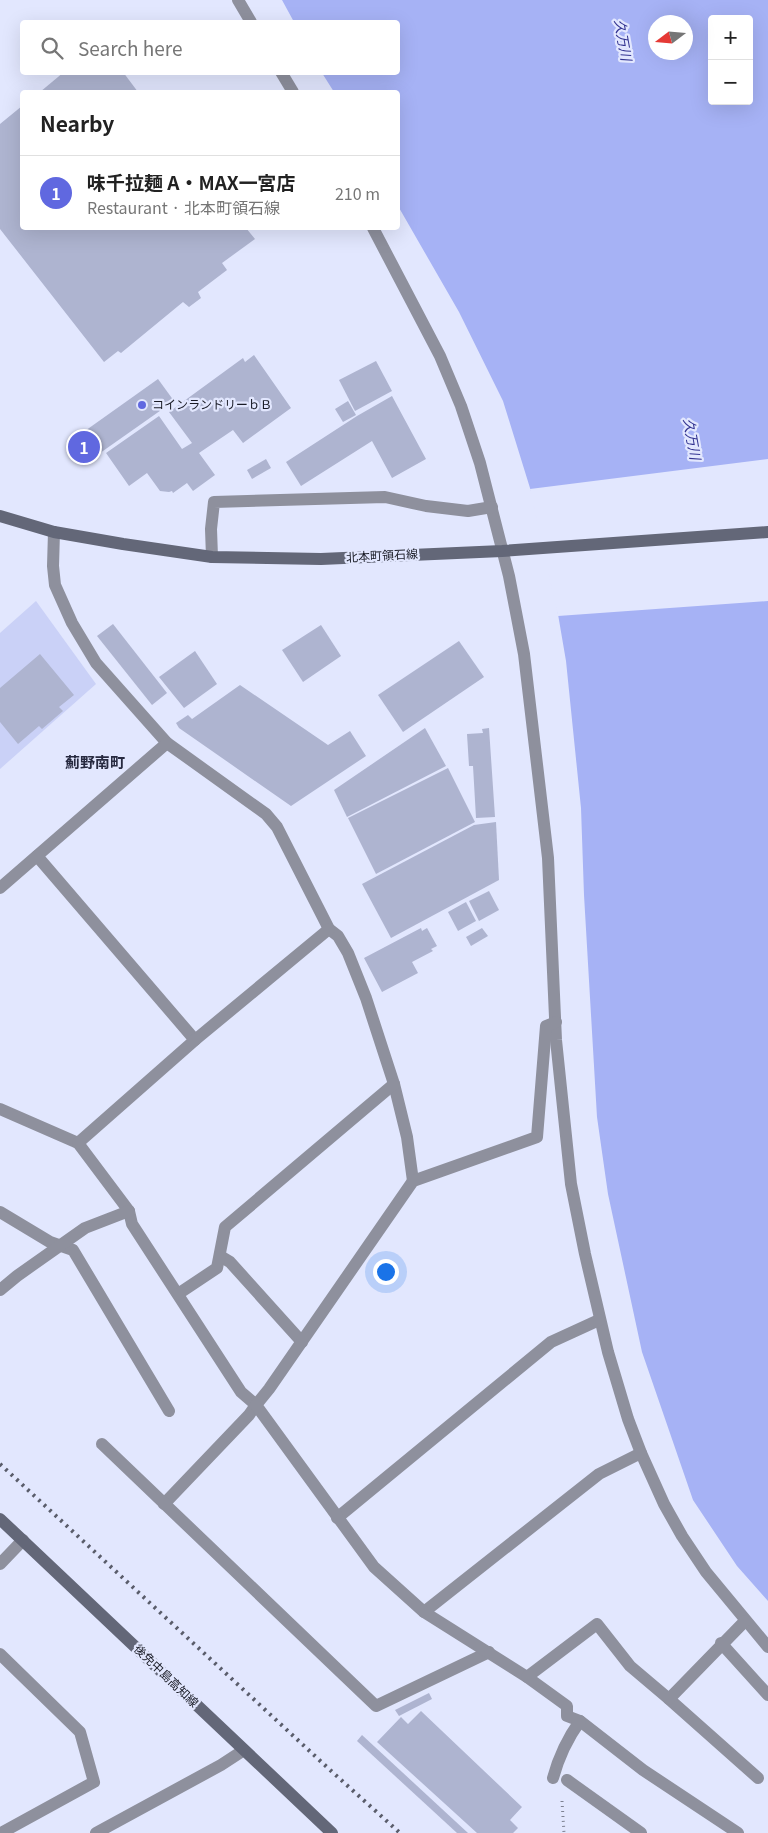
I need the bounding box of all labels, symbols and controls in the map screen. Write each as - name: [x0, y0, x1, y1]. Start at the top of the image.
- north arrow: [648, 15, 693, 60]
- map controls: [708, 15, 753, 105]
- button: +: [708, 15, 753, 60]
- water label: 久万川: [610, 17, 638, 64]
- search box: [20, 20, 400, 75]
- icon: search: [38, 34, 66, 62]
- text: Search here: [78, 34, 182, 61]
- button: −: [708, 60, 753, 105]
- text: Nearby: [40, 108, 114, 138]
- text: 味千拉麺 A・MAX一宮店: [87, 168, 296, 195]
- text: 1: [51, 181, 61, 205]
- text: 210 m: [335, 181, 380, 205]
- text: Restaurant · 北本町領石線: [87, 195, 280, 219]
- place label: コインランドリーｂＢ: [152, 395, 272, 412]
- marker: コインランドリーｂＢ: [136, 399, 148, 411]
- water label: 久万川: [679, 416, 707, 463]
- pin: 1: [68, 428, 100, 466]
- street label: 北本町領石線: [346, 544, 418, 565]
- district label: 薊野南町: [65, 751, 125, 772]
- your location: [373, 1259, 399, 1285]
- street label: 後免中島高知線: [131, 1640, 203, 1710]

